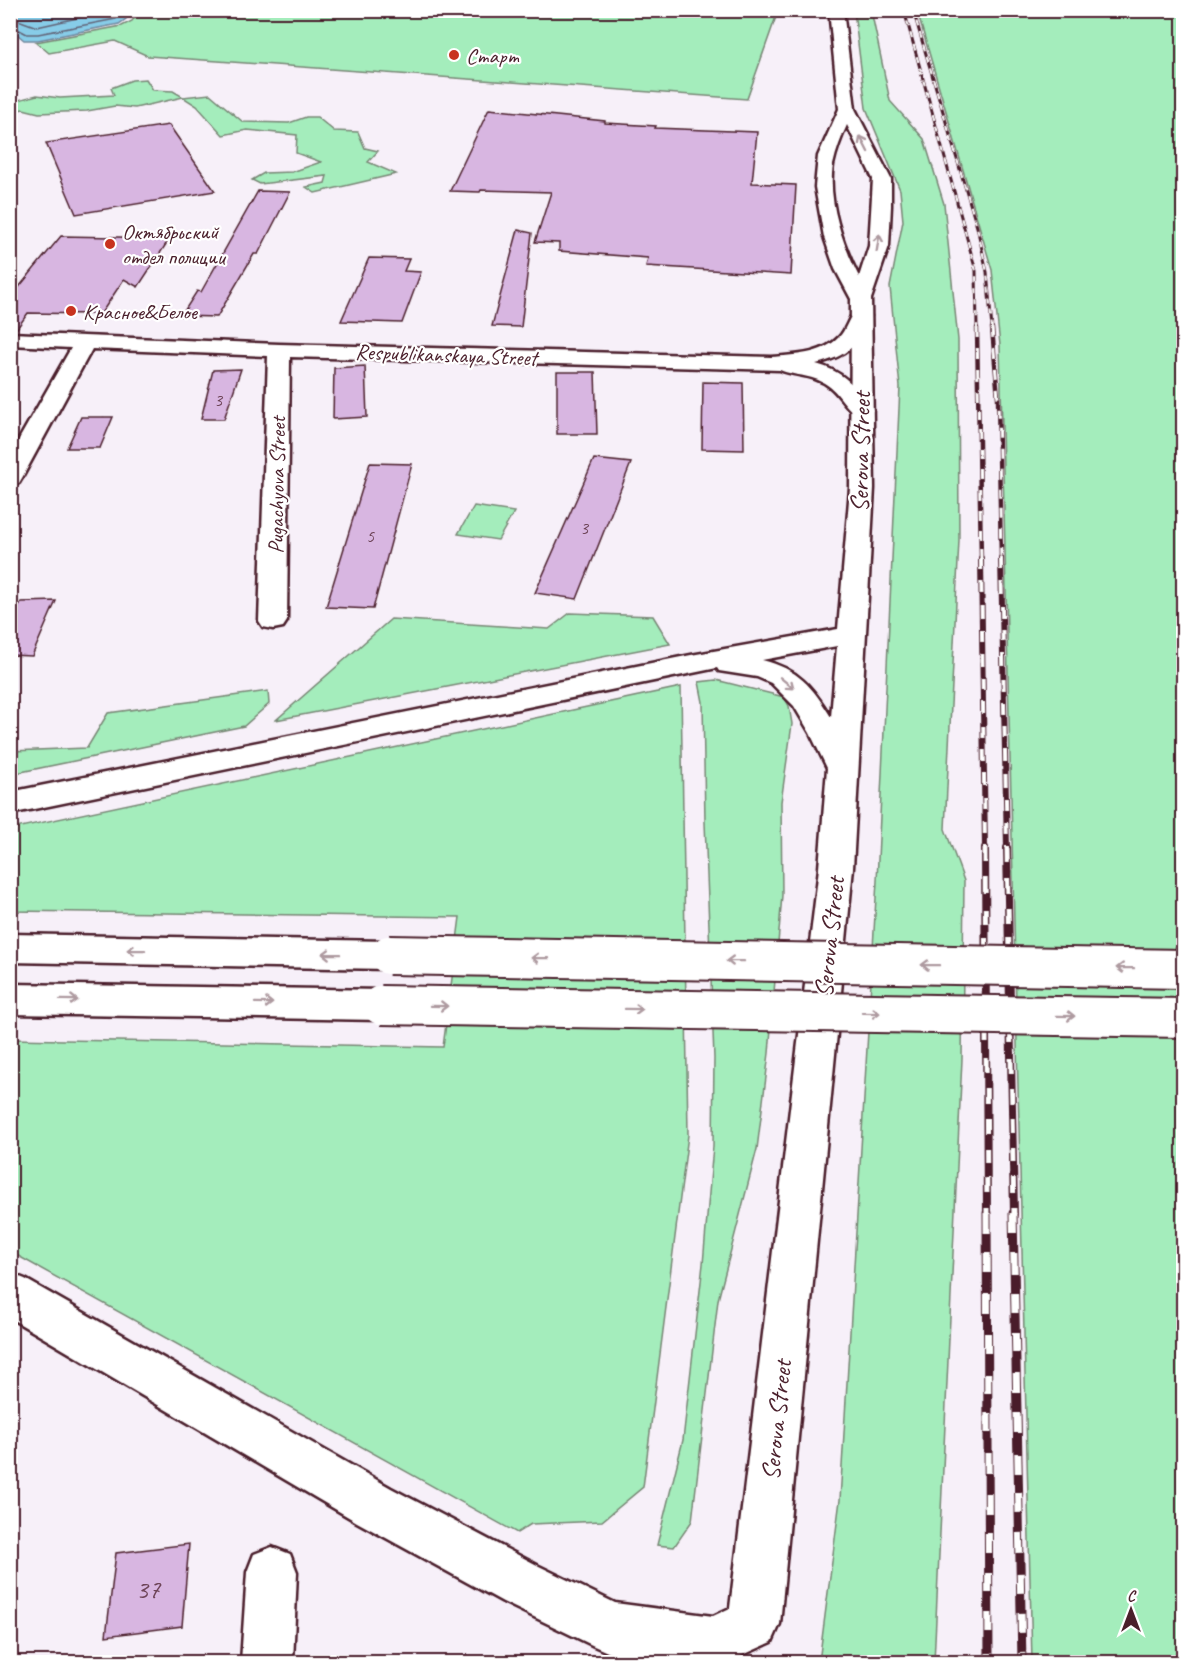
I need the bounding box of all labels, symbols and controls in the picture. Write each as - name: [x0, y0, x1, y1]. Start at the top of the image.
- place label: Старт: [466, 42, 519, 70]
- marker: Старт: [447, 48, 461, 62]
- one-way arrow: [858, 136, 870, 153]
- place label: Октябрьский отдел полиции: [122, 218, 227, 271]
- one-way arrow: [873, 234, 884, 253]
- marker: Октябрьский отдел полиции: [103, 237, 117, 251]
- place label: Красное&Белое: [83, 298, 199, 326]
- marker: Красное&Белое: [64, 304, 78, 318]
- street label: Respublikanskaya Street: [355, 338, 540, 372]
- house number: 3: [214, 389, 224, 411]
- street label: Serova Street: [843, 389, 878, 513]
- street label: Pugachyova Street: [262, 414, 292, 554]
- house number: 3: [580, 517, 590, 539]
- house number: 5: [366, 525, 375, 547]
- one-way arrow: [779, 676, 795, 689]
- street label: Serova Street: [807, 873, 852, 999]
- one-way arrow: [126, 945, 146, 956]
- one-way arrow: [321, 948, 341, 960]
- one-way arrow: [531, 952, 551, 964]
- one-way arrow: [726, 956, 746, 967]
- one-way arrow: [921, 959, 941, 971]
- one-way arrow: [1116, 962, 1136, 974]
- one-way arrow: [58, 994, 78, 1006]
- one-way arrow: [253, 997, 273, 1009]
- one-way arrow: [429, 1000, 449, 1012]
- one-way arrow: [624, 1003, 644, 1015]
- one-way arrow: [861, 1007, 881, 1019]
- one-way arrow: [1055, 1010, 1075, 1022]
- street label: Serova Street: [754, 1356, 799, 1482]
- house number: 37: [136, 1572, 162, 1606]
- north arrow: [1101, 1580, 1161, 1640]
- text: С: [1127, 1586, 1137, 1606]

